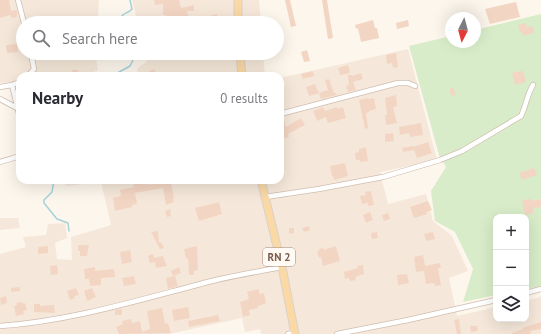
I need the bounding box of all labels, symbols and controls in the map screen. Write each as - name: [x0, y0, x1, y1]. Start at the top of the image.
- north arrow: [445, 12, 481, 48]
- search box: [16, 16, 284, 60]
- icon: search: [30, 27, 52, 49]
- text: Search here: [62, 29, 138, 48]
- text: Nearby: [32, 87, 83, 109]
- text: 0 results: [220, 90, 268, 107]
- map controls: [493, 214, 529, 322]
- button: +: [493, 214, 529, 250]
- road number: RN 2: [263, 248, 295, 266]
- button: −: [493, 250, 529, 286]
- button: layers: [493, 286, 529, 322]

